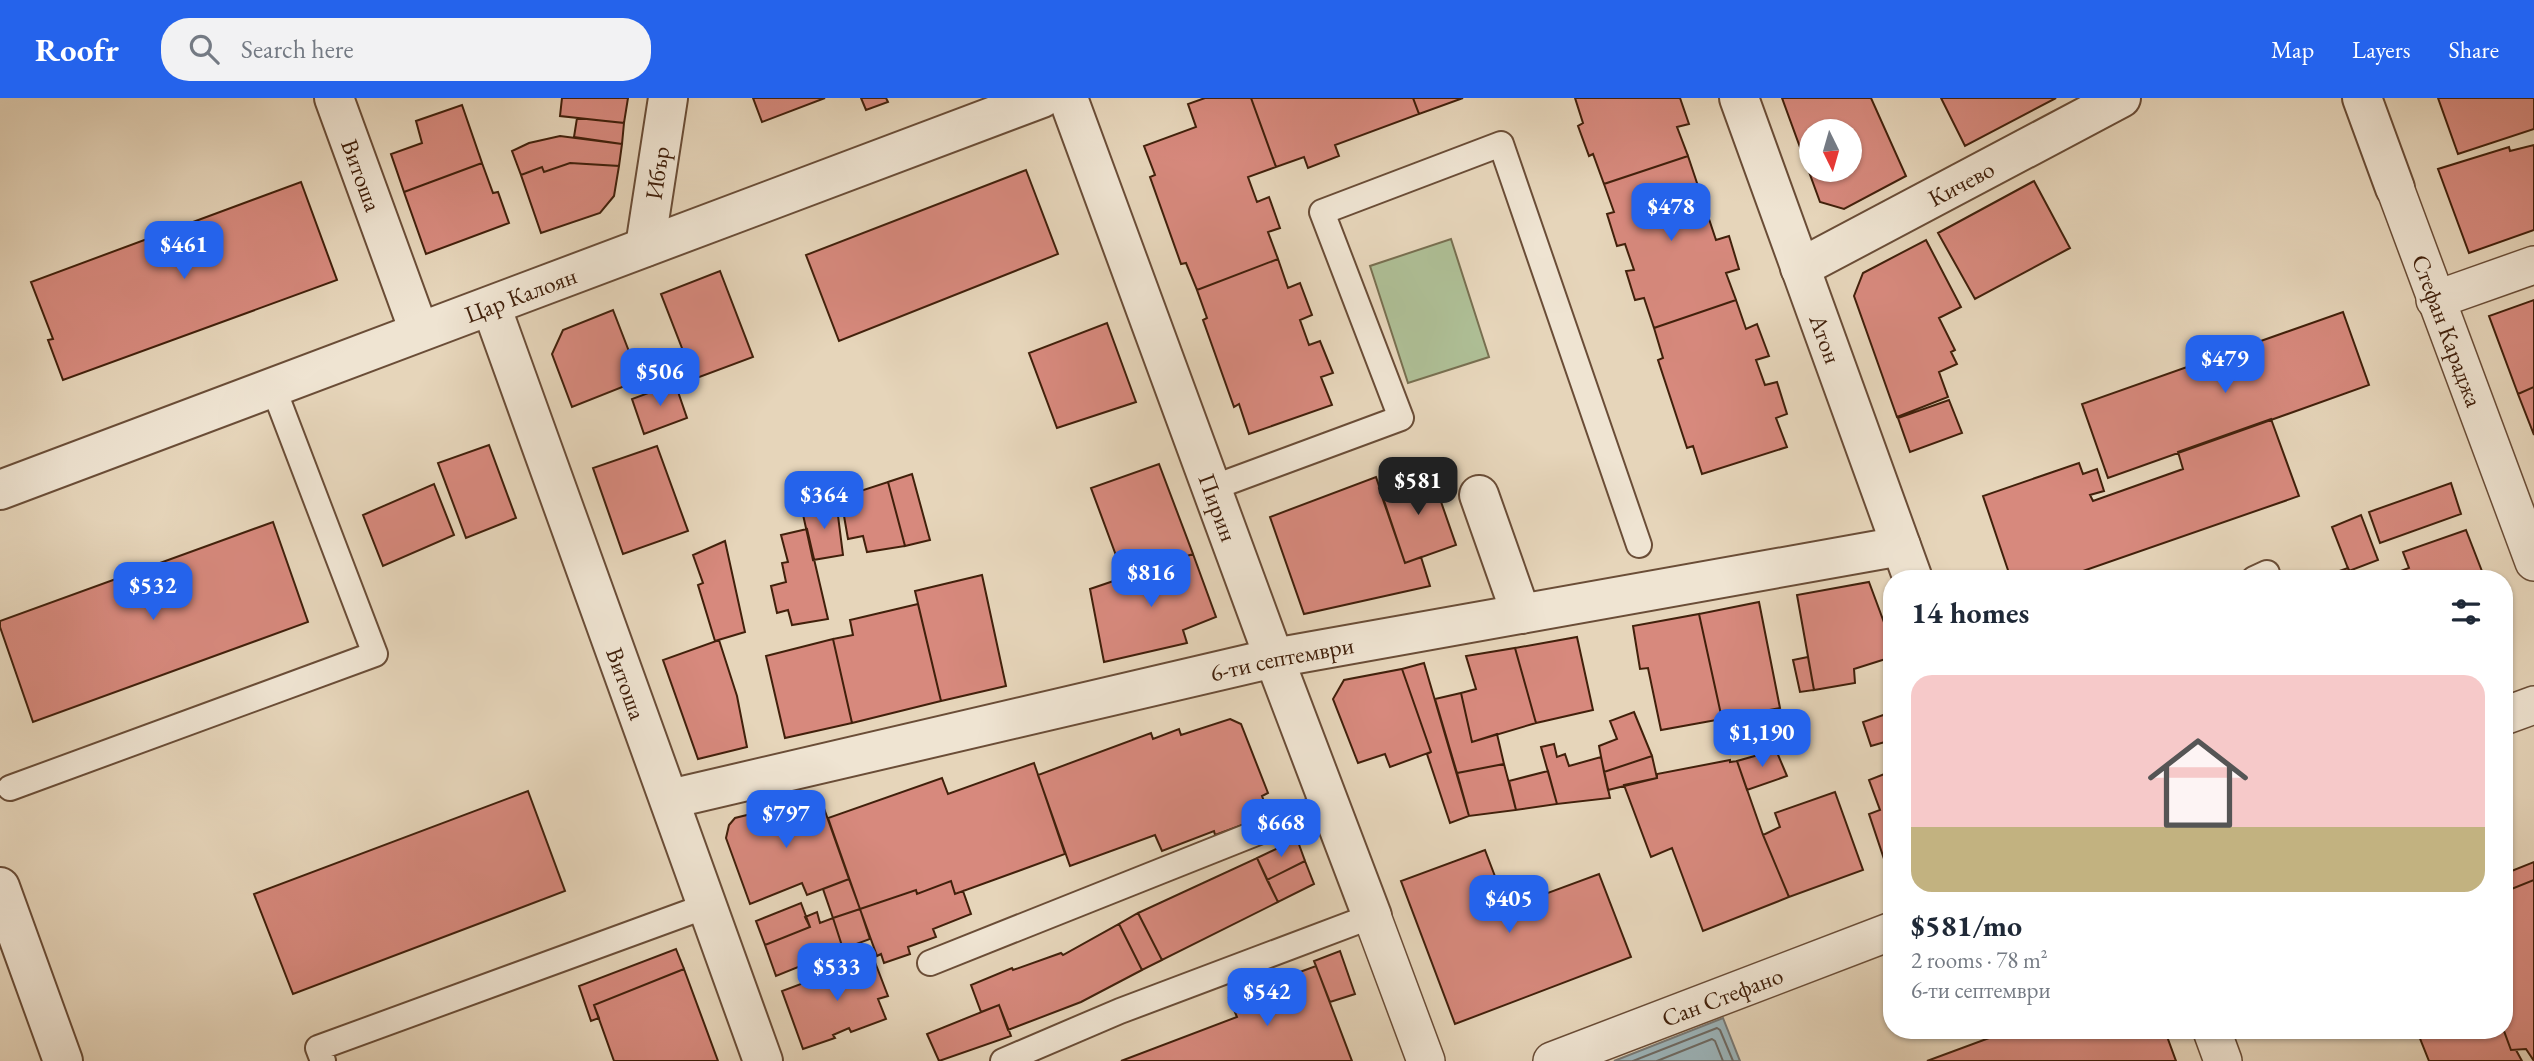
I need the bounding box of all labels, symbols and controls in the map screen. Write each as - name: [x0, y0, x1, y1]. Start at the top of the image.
- search box: [161, 18, 651, 81]
- text: Roofr: [35, 28, 119, 71]
- icon: search: [185, 30, 223, 68]
- text: Search here: [241, 32, 354, 66]
- text: Map: [2271, 34, 2314, 65]
- text: Layers: [2352, 34, 2411, 65]
- text: Share: [2449, 34, 2499, 65]
- north arrow: [1799, 119, 1862, 182]
- map controls: [1799, 119, 1862, 182]
- street label: Витоша: [335, 135, 390, 216]
- street label: Ибър: [637, 144, 676, 202]
- street label: Кичево: [1922, 153, 1999, 213]
- pin: $478: [1630, 184, 1712, 243]
- text: $478: [1647, 191, 1695, 221]
- pin: $461: [143, 222, 225, 281]
- text: $461: [160, 229, 208, 259]
- street label: Стефан Караджа: [2405, 250, 2491, 411]
- street label: Цар Калоян: [460, 259, 581, 329]
- street label: Атон: [1803, 309, 1849, 368]
- pin: $479: [2184, 336, 2266, 395]
- text: $479: [2201, 343, 2249, 373]
- pin: $506: [619, 348, 701, 408]
- text: $506: [636, 356, 684, 386]
- pin: $581: [1377, 458, 1459, 517]
- text: $581: [1394, 465, 1442, 495]
- street label: Пирин: [1192, 469, 1245, 546]
- pin: $364: [783, 472, 865, 531]
- text: $364: [800, 479, 848, 509]
- pin: $816: [1110, 550, 1192, 609]
- text: $816: [1127, 557, 1175, 587]
- pin: $532: [112, 562, 194, 622]
- text: $532: [129, 570, 177, 600]
- text: 14 homes: [1911, 593, 2029, 632]
- icon: filters: [2447, 593, 2485, 631]
- street label: 6-ти септември: [1207, 629, 1356, 688]
- street label: Витоша: [600, 643, 654, 724]
- pin: $1,190: [1705, 710, 1819, 769]
- text: $1,190: [1730, 717, 1794, 747]
- icon: home: [2135, 720, 2261, 846]
- pin: $797: [745, 790, 827, 850]
- text: $797: [762, 798, 810, 828]
- pin: $668: [1240, 800, 1322, 859]
- text: $668: [1257, 807, 1305, 837]
- pin: $405: [1468, 876, 1550, 935]
- text: $405: [1485, 883, 1533, 913]
- text: $581/mo: [1911, 906, 2022, 945]
- pin: $533: [796, 944, 878, 1003]
- text: 2 rooms · 78 m²: [1911, 945, 2048, 975]
- text: $533: [813, 951, 861, 981]
- street label: Сан Стефано: [1657, 959, 1787, 1033]
- pin: $542: [1226, 968, 1308, 1028]
- text: 6-ти септември: [1911, 975, 2051, 1005]
- text: $542: [1243, 976, 1291, 1006]

